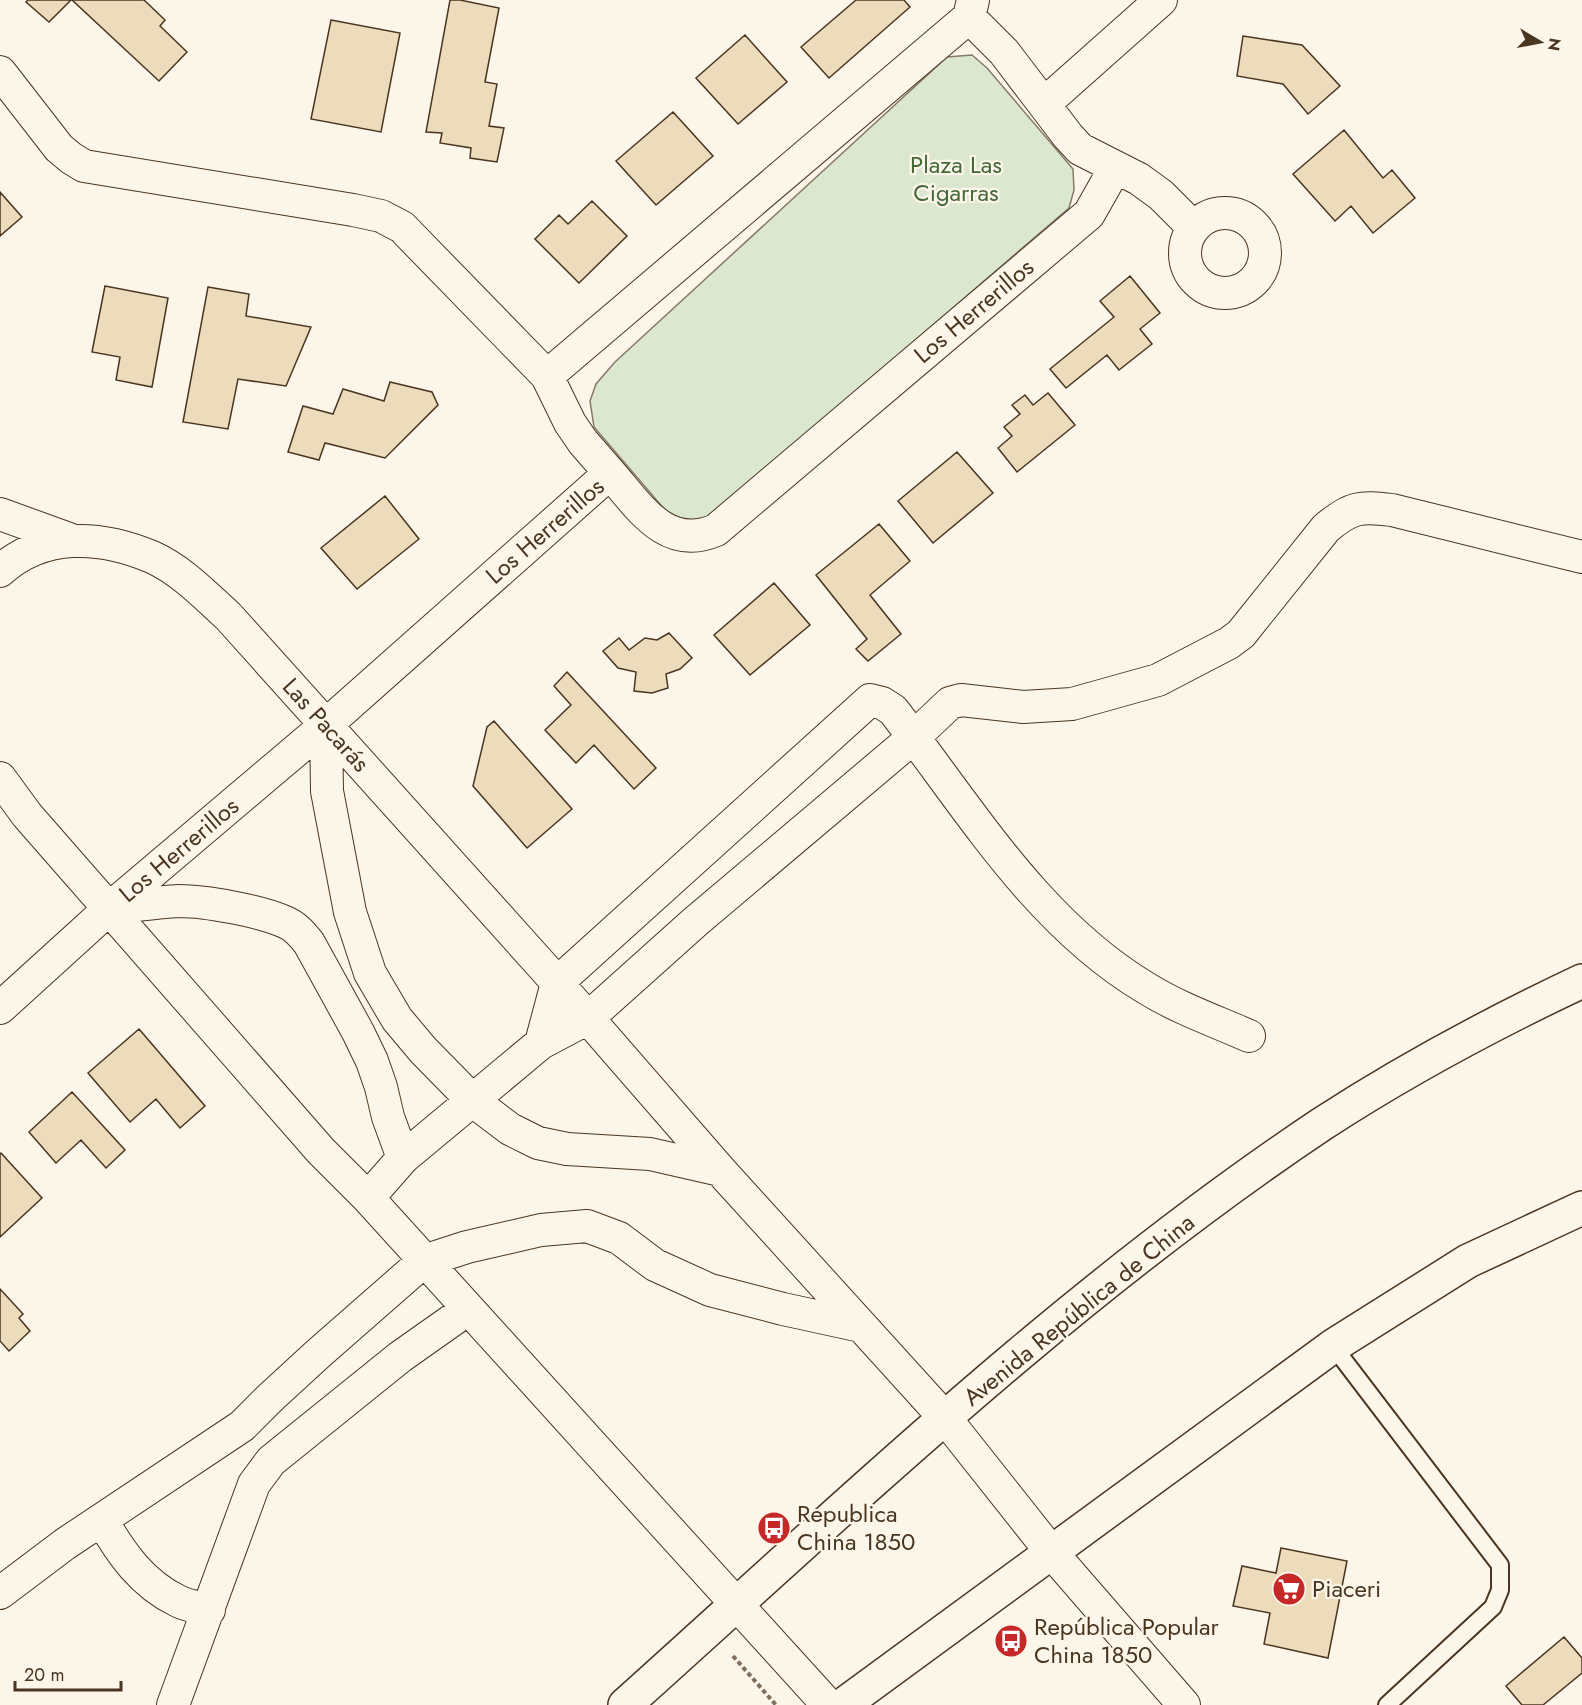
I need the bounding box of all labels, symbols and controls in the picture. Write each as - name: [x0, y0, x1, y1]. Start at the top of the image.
- north arrow: [1510, 12, 1570, 72]
- text: N: [1542, 36, 1567, 53]
- park label: Plaza Las Cigarras: [910, 147, 1002, 210]
- street label: Los Herrerillos: [906, 250, 1041, 371]
- street label: Los Herrerillos: [478, 469, 612, 592]
- street label: Las Pacarás: [275, 670, 378, 779]
- street label: Los Herrerillos: [111, 789, 246, 910]
- street label: Avenida República de China: [955, 1205, 1202, 1414]
- place label: Republica China 1850: [797, 1496, 915, 1559]
- bus stop icon: Republica China 1850: [756, 1510, 792, 1546]
- supermarket icon: Piaceri: [1271, 1571, 1307, 1607]
- place label: Piaceri: [1312, 1571, 1381, 1606]
- place label: República Popular China 1850: [1034, 1609, 1220, 1672]
- bus stop icon: República Popular China 1850: [993, 1623, 1029, 1659]
- scale bar: [15, 1654, 122, 1692]
- text: 20 m: [24, 1662, 64, 1688]

